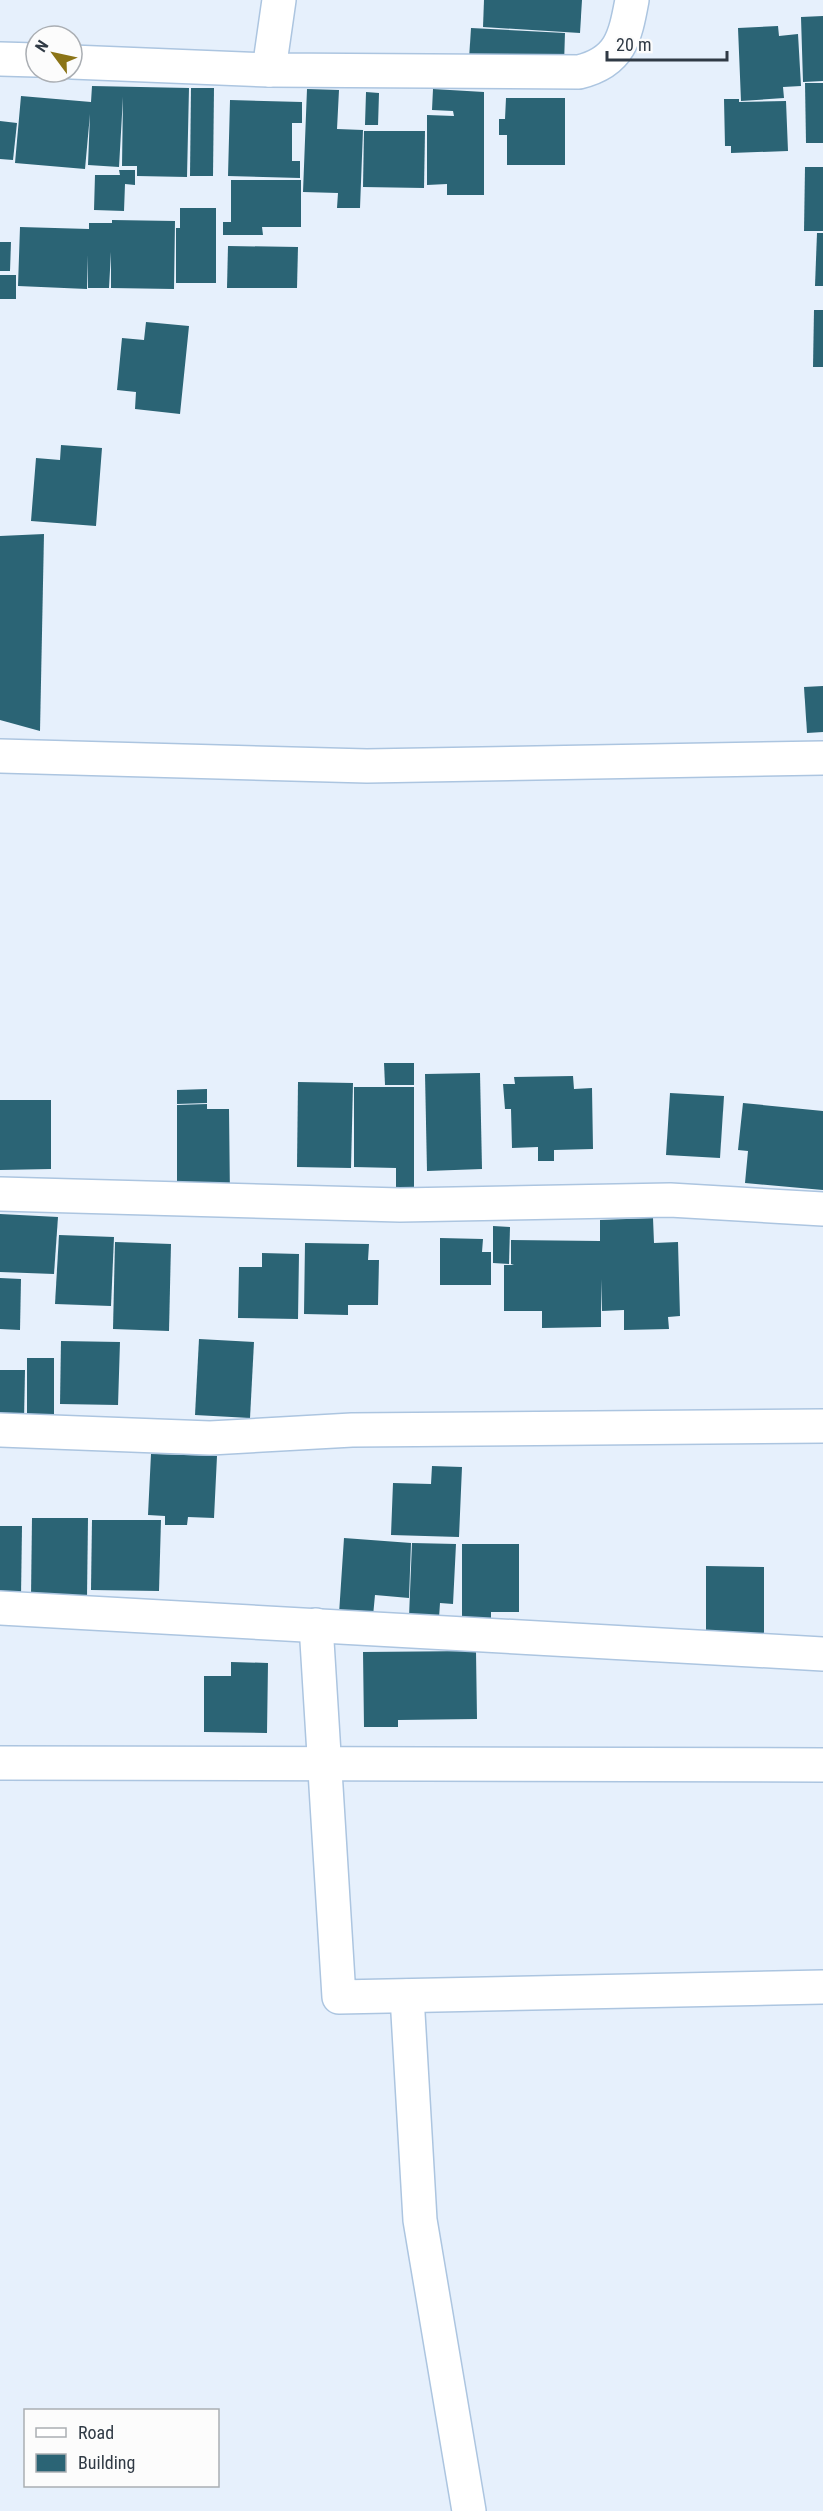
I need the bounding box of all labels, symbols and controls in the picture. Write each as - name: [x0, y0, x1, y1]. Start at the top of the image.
- north arrow: [24, 24, 84, 84]
- scale bar: [607, 24, 727, 62]
- text: 20 m: [616, 34, 651, 55]
- text: N: [31, 37, 52, 55]
- legend: [24, 2409, 219, 2487]
- text: Road: [78, 2422, 114, 2443]
- text: Building: [78, 2452, 135, 2473]

